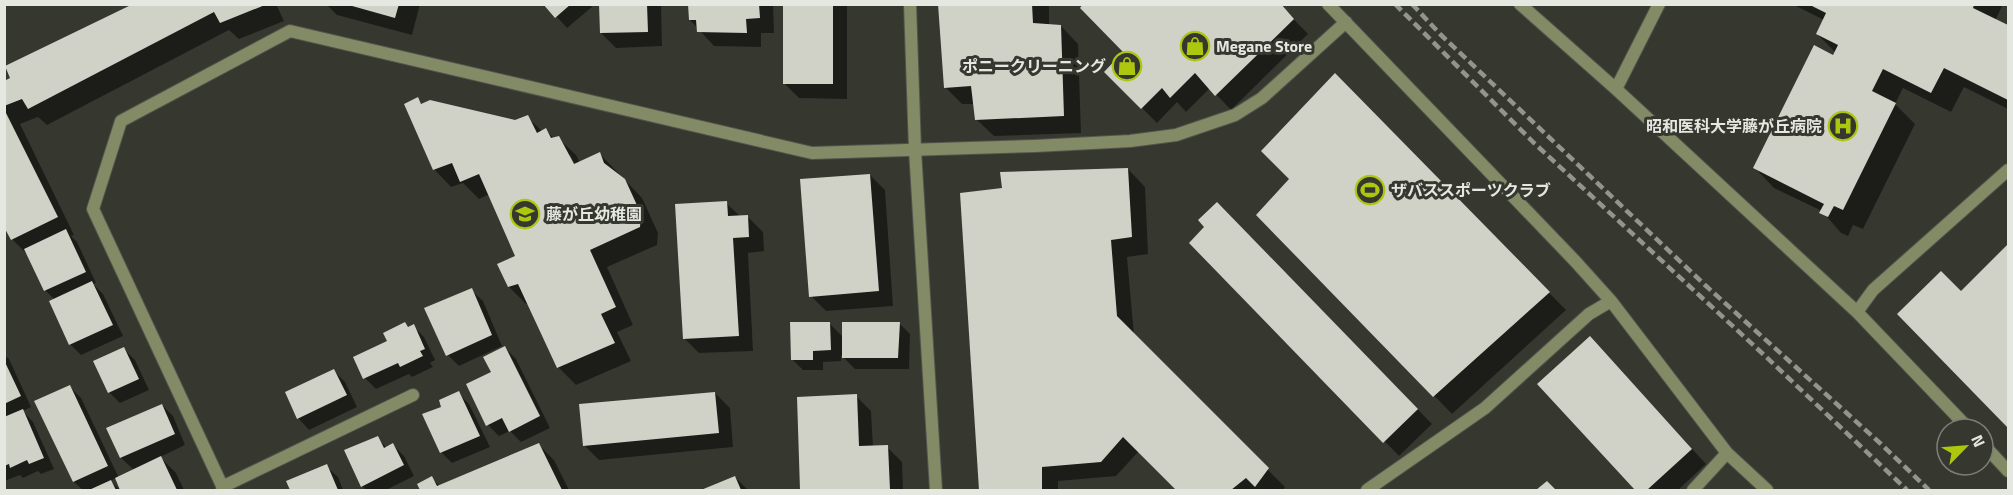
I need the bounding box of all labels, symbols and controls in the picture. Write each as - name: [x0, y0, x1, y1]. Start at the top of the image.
- shop icon: Megane Store: [1179, 30, 1211, 62]
- place label: Megane Store: [1216, 34, 1312, 58]
- shop icon: ポニークリーニング: [1111, 50, 1143, 82]
- place label: ポニークリーニング: [962, 54, 1106, 78]
- hospital icon: 昭和医科大学藤が丘病院: [1827, 110, 1859, 142]
- place label: 昭和医科大学藤が丘病院: [1646, 114, 1822, 138]
- sports icon: ザバススポーツクラブ: [1354, 174, 1386, 206]
- place label: ザバススポーツクラブ: [1391, 178, 1551, 202]
- school or university icon: 藤が丘幼稚園: [509, 198, 541, 230]
- place label: 藤が丘幼稚園: [546, 202, 642, 226]
- north arrow: [1935, 417, 1995, 477]
- text: N: [1965, 431, 1992, 451]

